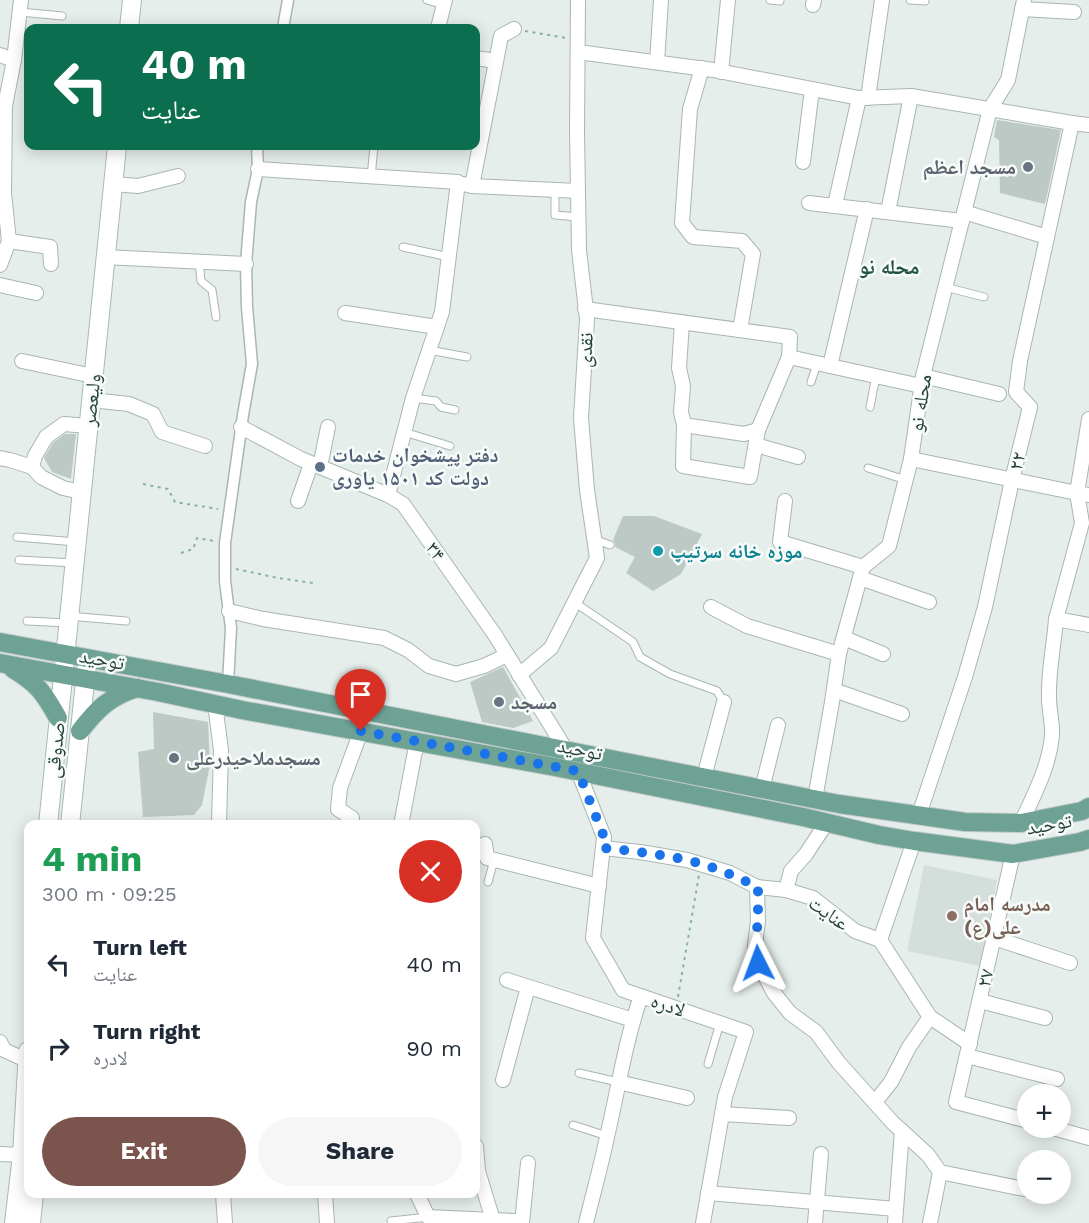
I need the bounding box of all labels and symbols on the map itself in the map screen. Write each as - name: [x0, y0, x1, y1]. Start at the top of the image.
- place label: مسجد اعظم: [923, 155, 1016, 181]
- marker: مسجد اعظم: [1021, 160, 1035, 174]
- district label: محله نو: [859, 254, 919, 279]
- street label: نقدی: [572, 332, 598, 368]
- street label: محله نو: [904, 372, 936, 434]
- street label: ولیعصر: [76, 373, 106, 428]
- place label: دفتر پیشخوان خدمات دولت کد ۱۵۰۱ یاوری: [332, 443, 498, 490]
- street label: ۲۲: [1003, 449, 1031, 473]
- marker: دفتر پیشخوان خدمات دولت کد ۱۵۰۱ یاوری: [313, 460, 327, 474]
- street label: ۳۴: [421, 537, 451, 565]
- place label: موزه خانه سرتیپ: [670, 539, 803, 563]
- marker: موزه خانه سرتیپ: [651, 544, 665, 558]
- street label: توحید: [77, 643, 127, 675]
- pin: [335, 669, 386, 731]
- place label: مسجد: [511, 690, 557, 714]
- marker: مسجد: [492, 695, 506, 709]
- street label: صدوقی: [40, 721, 70, 779]
- street label: توحید: [555, 733, 605, 765]
- place label: مسجدملاحیدرعلی: [186, 746, 321, 771]
- marker: مسجدملاحیدرعلی: [167, 751, 181, 765]
- street label: توحید: [1024, 808, 1074, 840]
- street label: عنایت: [804, 890, 854, 936]
- place label: مدرسه امام علی(ع): [964, 892, 1051, 940]
- marker: مدرسه امام علی(ع): [945, 909, 959, 923]
- position arrow: [726, 931, 790, 995]
- street label: ۲۷: [971, 967, 999, 989]
- street label: لادره: [648, 988, 688, 1022]

